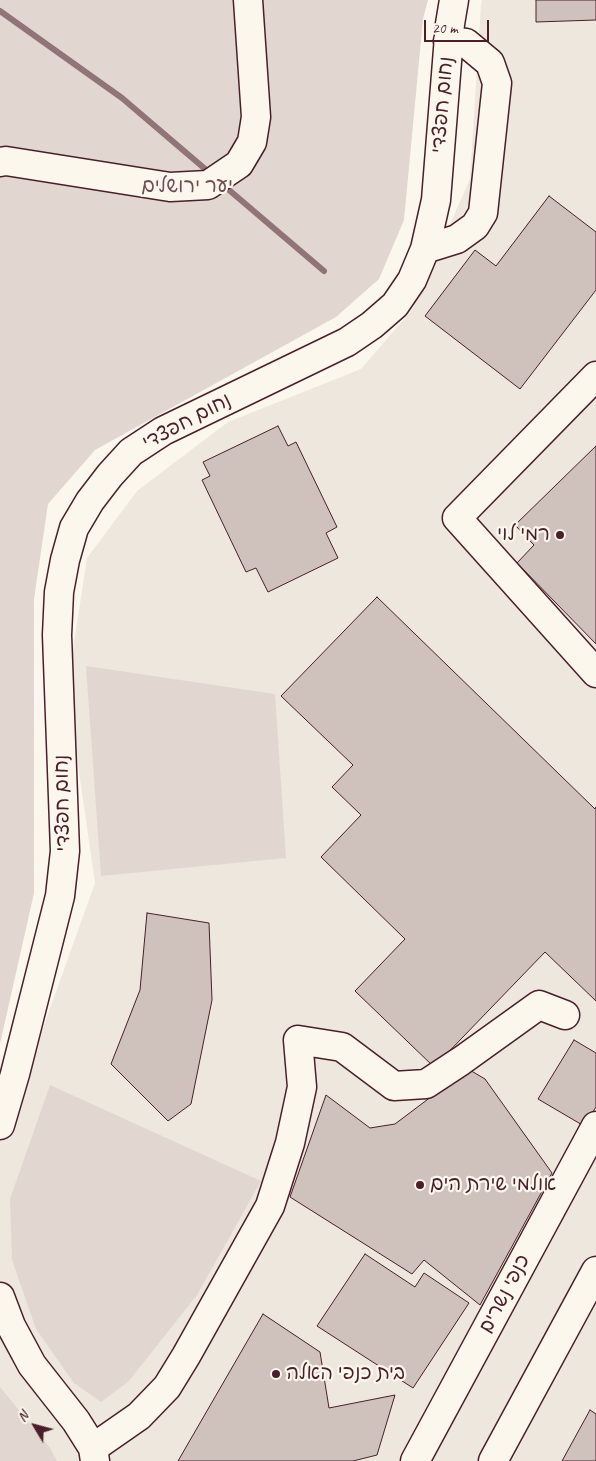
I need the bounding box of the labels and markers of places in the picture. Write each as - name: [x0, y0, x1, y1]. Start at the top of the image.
- place label: רמי לוי: [497, 523, 550, 547]
- marker: רמי לוי: [554, 529, 566, 541]
- place label: אולמי שירת הים: [430, 1173, 556, 1197]
- marker: אולמי שירת הים: [414, 1179, 426, 1191]
- place label: בית כנפי האלה: [286, 1362, 405, 1386]
- marker: בית כנפי האלה: [270, 1368, 282, 1380]

